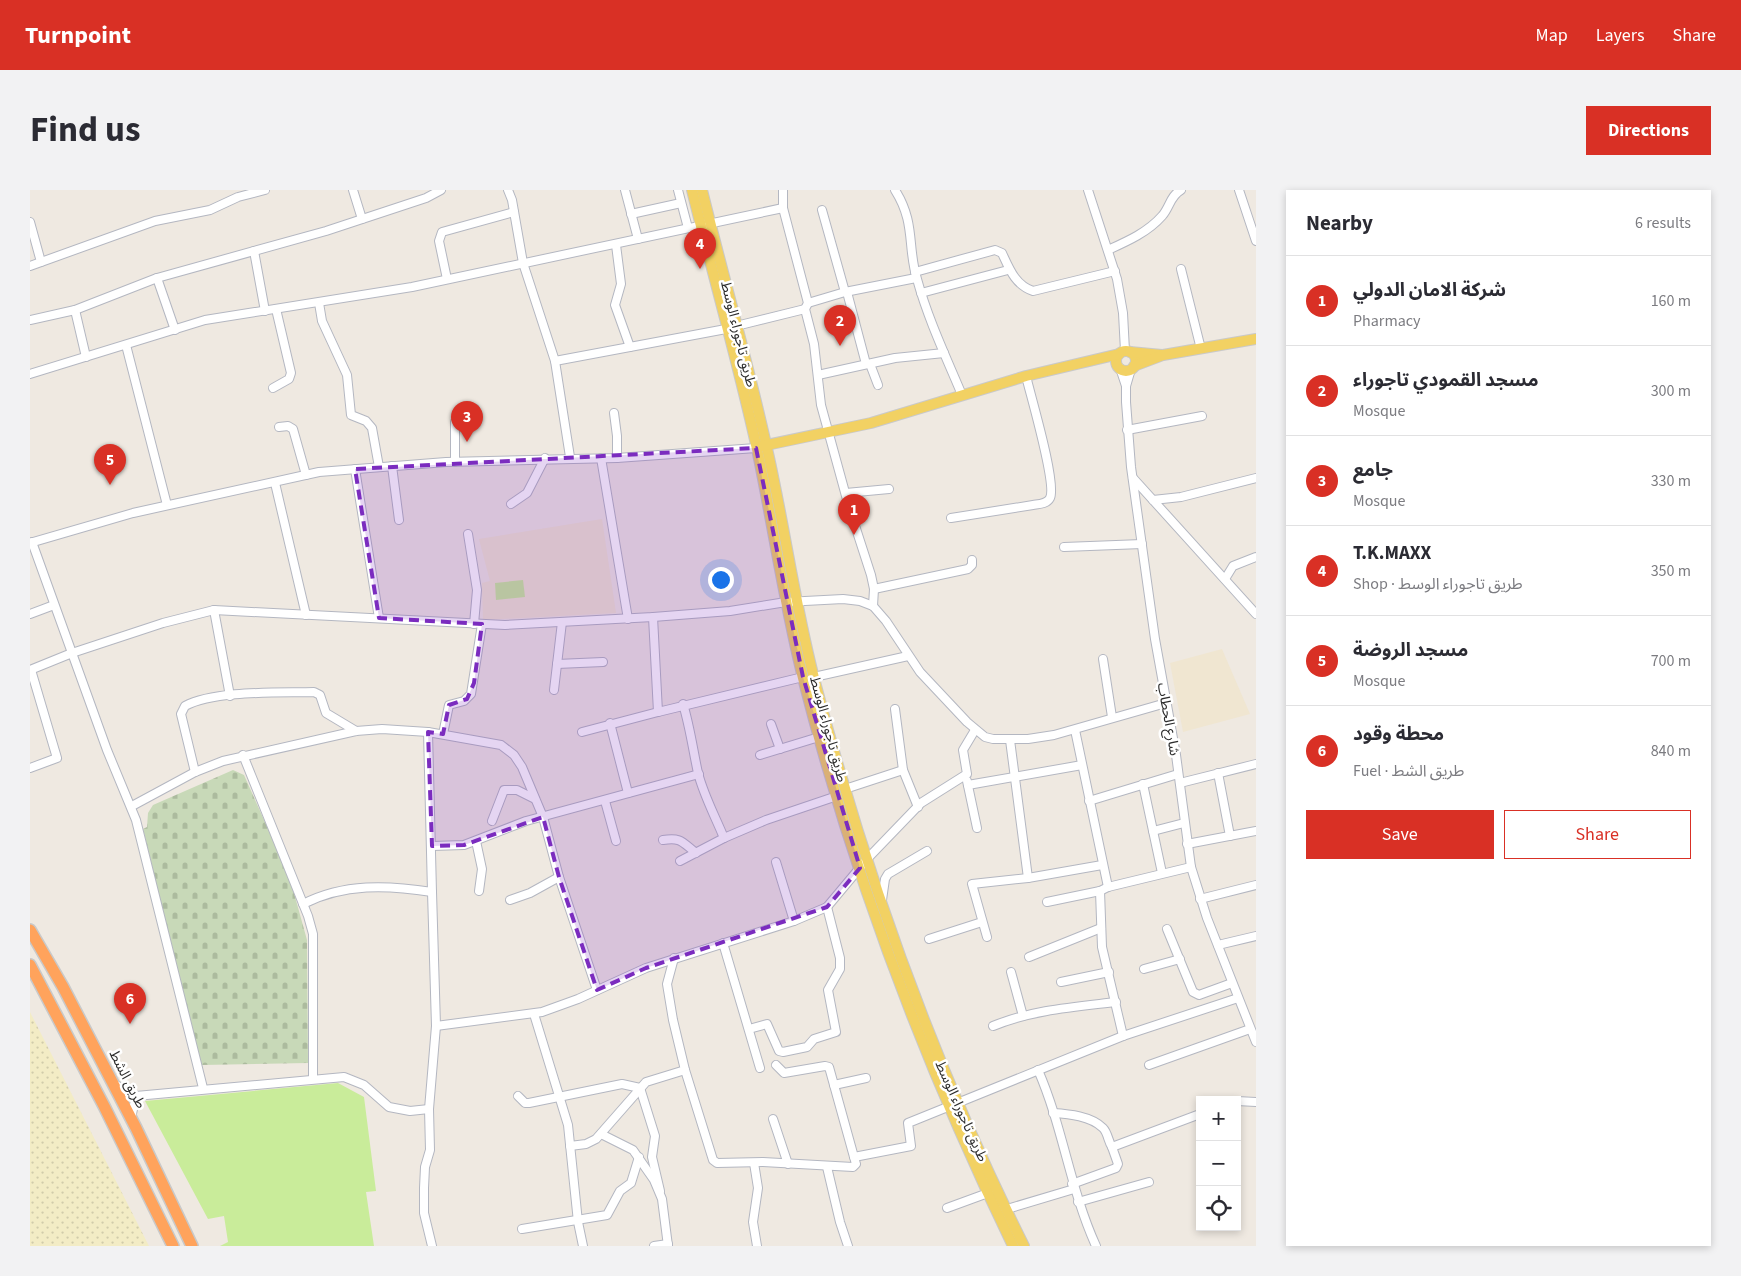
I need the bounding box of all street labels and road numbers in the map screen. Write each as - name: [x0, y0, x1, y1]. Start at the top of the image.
- street label: طريق تاجوراء الوسط: [715, 279, 761, 389]
- street label: طريق تاجوراء الوسط: [804, 674, 852, 784]
- street label: شارع الحطاب: [1152, 681, 1184, 757]
- street label: طريق الشط: [104, 1047, 150, 1112]
- street label: طريق تاجوراء الوسط: [930, 1058, 992, 1165]

